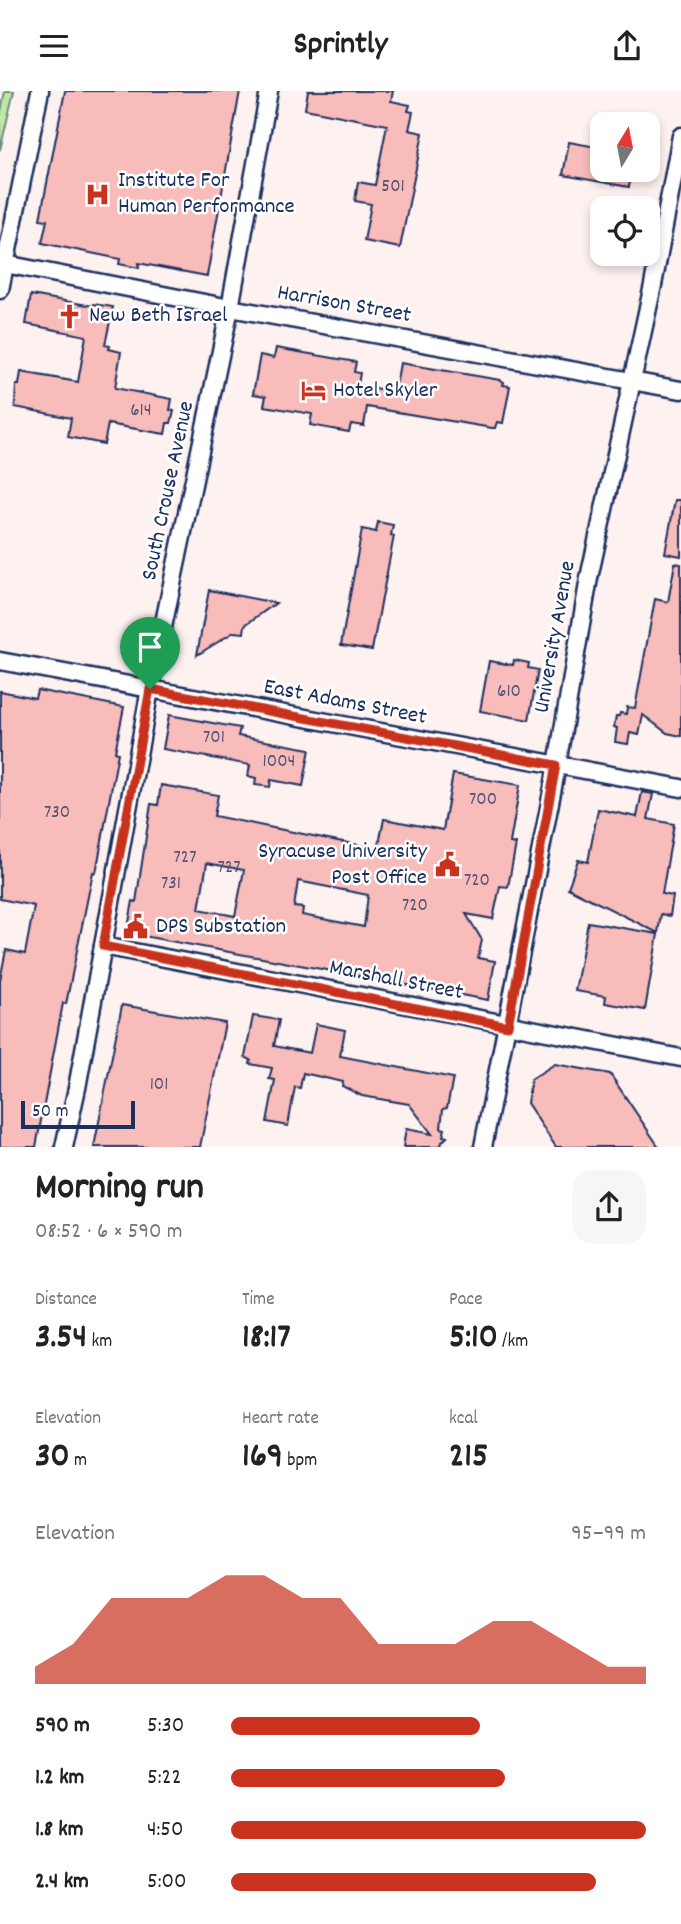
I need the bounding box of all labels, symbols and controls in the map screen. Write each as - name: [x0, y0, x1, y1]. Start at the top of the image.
- text: Sprintly: [294, 23, 387, 69]
- icon: menu: [35, 27, 73, 65]
- icon: share: [608, 27, 646, 65]
- north arrow: [590, 112, 660, 182]
- map controls: [590, 112, 660, 266]
- place label: Institute For Human Performance: [118, 165, 295, 224]
- house number: 501: [381, 174, 405, 201]
- hospital icon: Institute For Human Performance: [84, 180, 112, 208]
- button: locate: [590, 196, 660, 266]
- street label: Harrison Street: [274, 277, 414, 333]
- place label: New Beth Israel: [89, 300, 228, 333]
- church icon: New Beth Israel: [55, 302, 83, 330]
- place label: Hotel Skyler: [333, 375, 438, 408]
- hotel icon: Hotel Skyler: [299, 377, 327, 405]
- house number: 614: [130, 398, 152, 425]
- street label: South Crouse Avenue: [134, 398, 204, 584]
- street label: University Avenue: [526, 558, 586, 716]
- pin: [120, 617, 180, 689]
- icon: arrive: [131, 628, 169, 666]
- street label: East Adams Street: [261, 671, 429, 735]
- house number: 610: [497, 679, 521, 706]
- house number: 701: [203, 725, 225, 752]
- house number: 1004: [263, 749, 295, 776]
- house number: 700: [469, 787, 497, 814]
- house number: 730: [44, 800, 70, 827]
- place label: Syracuse University Post Office: [258, 836, 428, 895]
- house number: 727: [174, 845, 196, 872]
- public building icon: Syracuse University Post Office: [433, 851, 461, 879]
- house number: 727: [218, 855, 240, 882]
- house number: 720: [464, 868, 490, 895]
- house number: 731: [161, 871, 181, 898]
- house number: 720: [402, 893, 428, 920]
- place label: DPS Substation: [156, 911, 286, 944]
- public building icon: DPS Substation: [122, 913, 150, 941]
- street label: Marshall Street: [326, 952, 466, 1010]
- house number: 101: [150, 1072, 168, 1099]
- scale bar: [21, 1098, 135, 1130]
- text: 50 m: [32, 1099, 69, 1126]
- text: Morning run: [35, 1162, 204, 1217]
- button: share: [572, 1170, 646, 1244]
- text: 08:52 · 6 × 590 m: [35, 1216, 183, 1249]
- text: Distance: [35, 1287, 97, 1314]
- text: Time: [242, 1287, 275, 1314]
- text: Pace: [449, 1287, 483, 1314]
- text: 3.54: [35, 1314, 87, 1364]
- text: 18:17: [242, 1314, 291, 1364]
- text: 5:10: [449, 1314, 498, 1364]
- text: km: [87, 1329, 112, 1356]
- text: /km: [498, 1329, 528, 1356]
- text: Elevation: [35, 1406, 101, 1433]
- text: Heart rate: [242, 1406, 319, 1433]
- text: kcal: [449, 1406, 478, 1433]
- text: 30: [35, 1433, 70, 1483]
- text: 169: [242, 1433, 283, 1483]
- text: 215: [449, 1433, 488, 1483]
- text: m: [70, 1448, 87, 1475]
- text: bpm: [283, 1448, 317, 1475]
- text: Elevation: [35, 1518, 115, 1551]
- text: 95–99 m: [571, 1518, 646, 1551]
- text: 590 m: [35, 1710, 90, 1743]
- text: 5:30: [147, 1710, 184, 1743]
- text: 1.2 km: [35, 1762, 84, 1795]
- text: 5:22: [147, 1762, 182, 1795]
- text: 1.8 km: [35, 1814, 84, 1847]
- text: 4:50: [147, 1814, 184, 1847]
- text: 2.4 km: [35, 1866, 89, 1899]
- text: 5:00: [147, 1866, 187, 1899]

